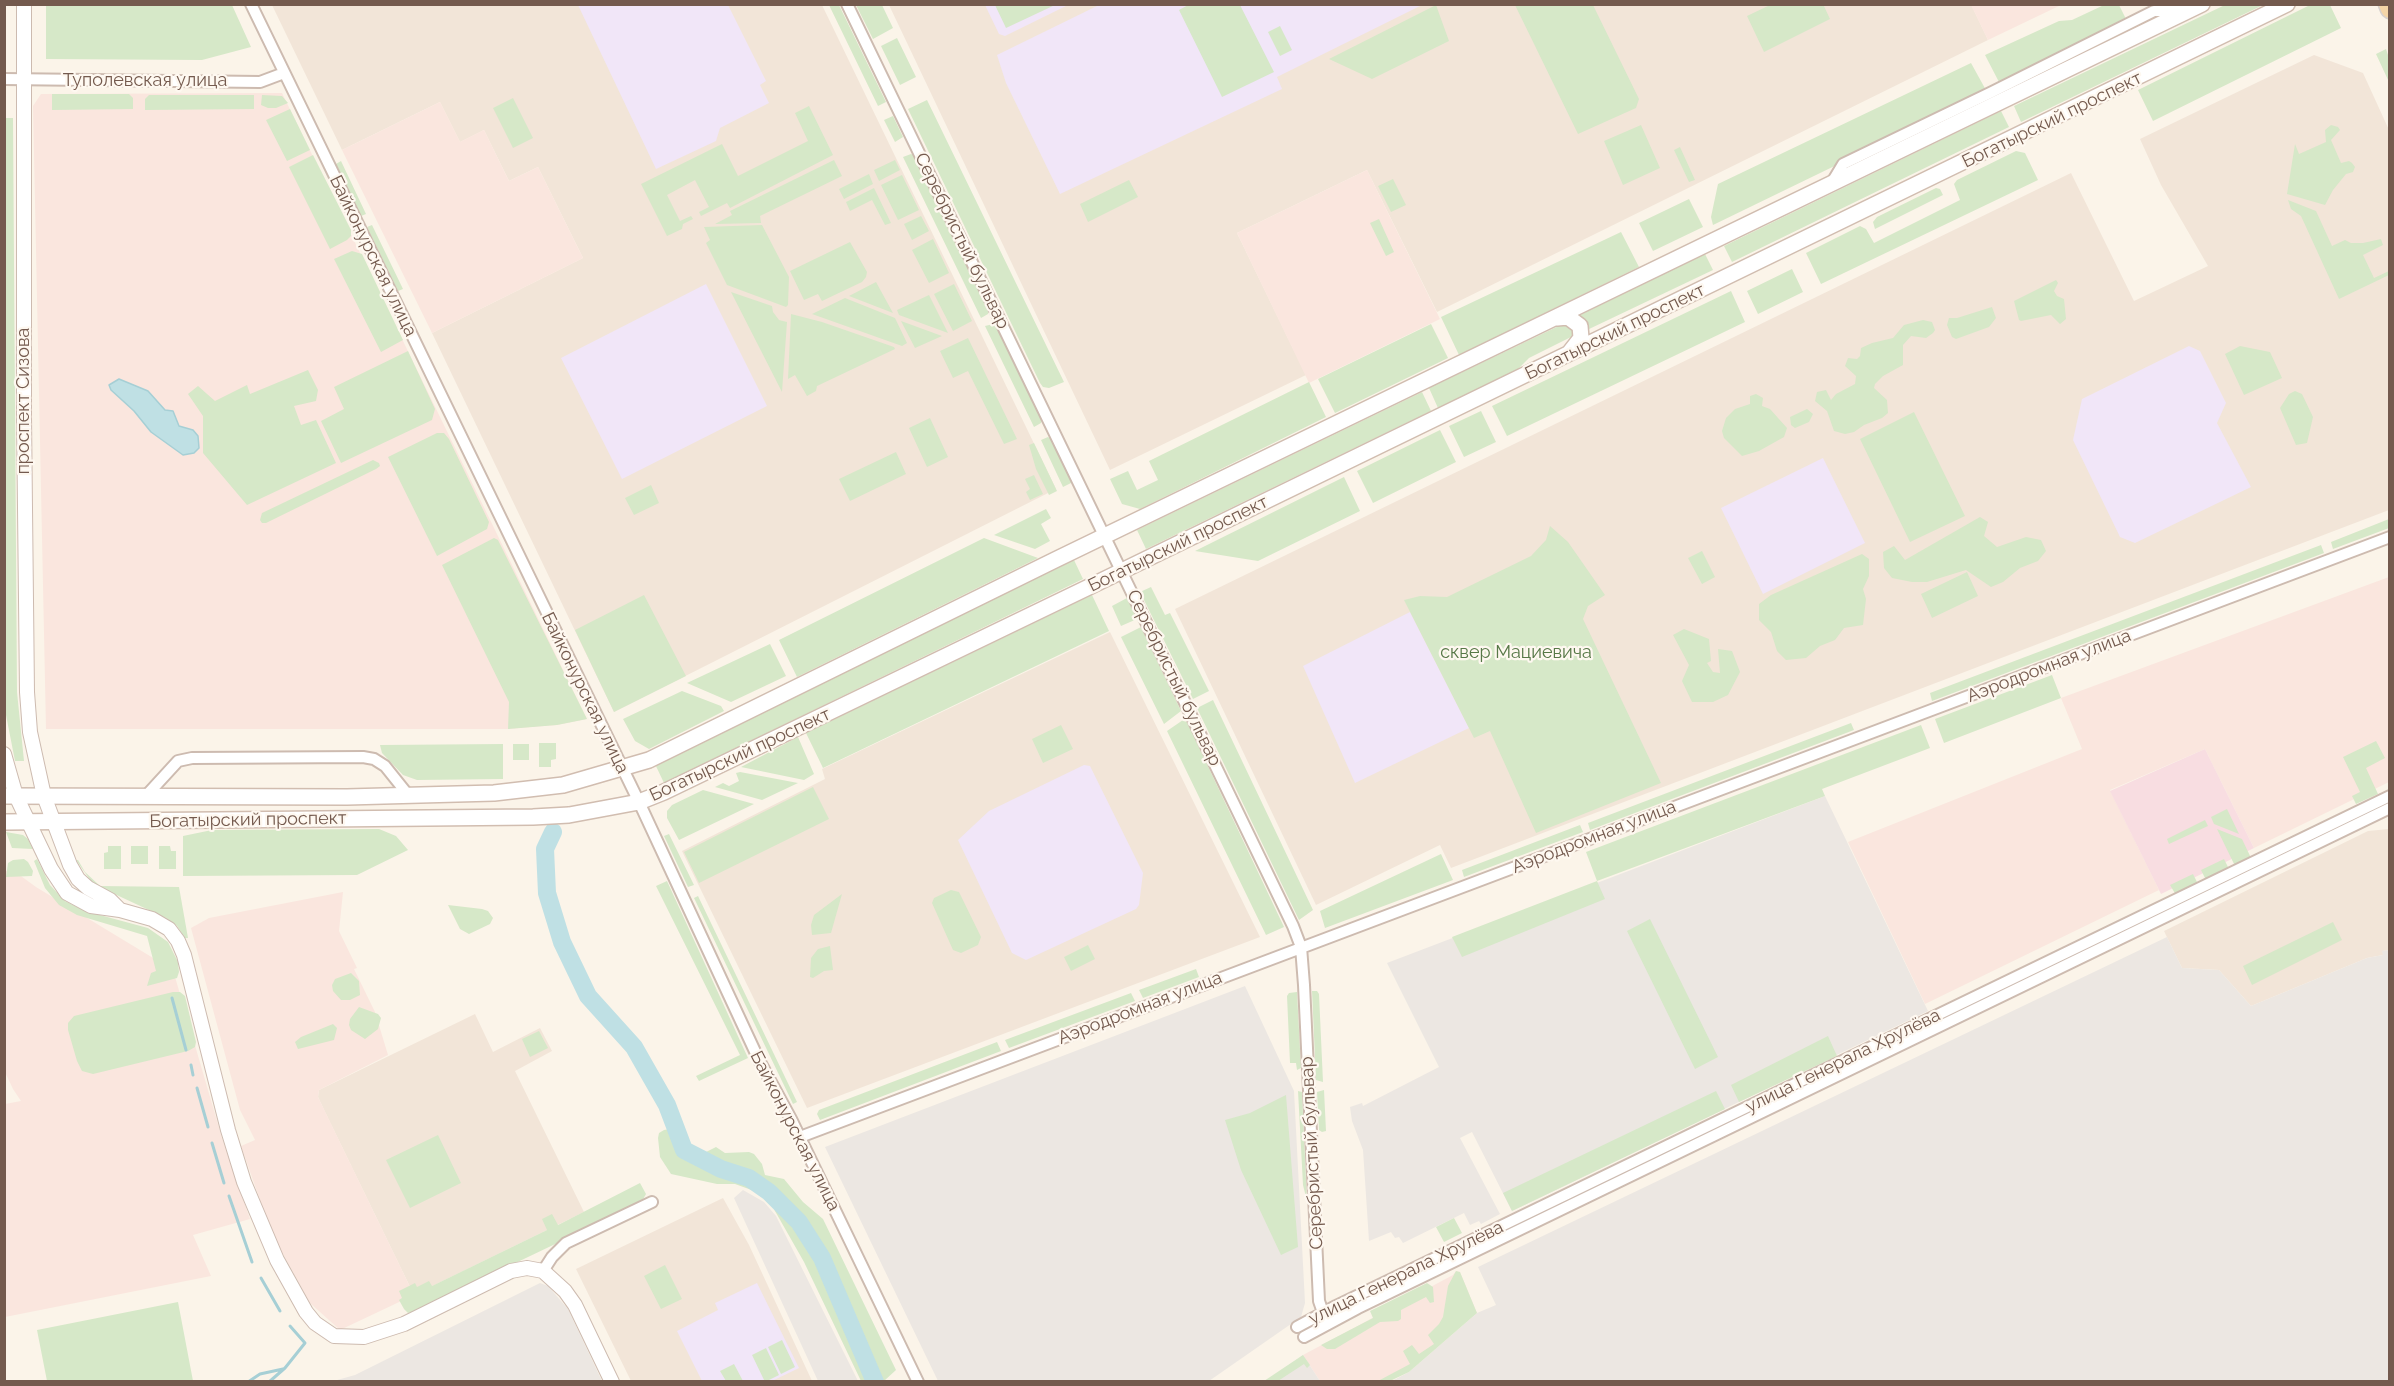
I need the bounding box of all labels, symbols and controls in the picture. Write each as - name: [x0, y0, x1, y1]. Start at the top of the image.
- street label: Богатырский проспект: [1959, 67, 2145, 173]
- street label: Туполевская улица: [63, 70, 227, 92]
- street label: Серебристый бульвар: [910, 149, 1014, 333]
- street label: Байконурская улица: [325, 172, 421, 340]
- street label: Богатырский проспект: [1522, 279, 1708, 385]
- street label: проспект Сизова: [13, 328, 35, 474]
- street label: Богатырский проспект: [1085, 491, 1271, 597]
- street label: Серебристый бульвар: [1122, 586, 1226, 770]
- street label: Байконурская улица: [537, 609, 633, 777]
- street label: Аэродромная улица: [1964, 625, 2134, 707]
- park label: сквер Мациевича: [1440, 642, 1592, 664]
- street label: Богатырский проспект: [646, 704, 834, 806]
- street label: Аэродромная улица: [1509, 796, 1679, 878]
- street label: Богатырский проспект: [149, 807, 347, 833]
- street label: Аэродромная улица: [1055, 967, 1225, 1049]
- street label: улица Генерала Хрулёва: [1742, 1004, 1944, 1118]
- street label: Байконурская улица: [745, 1047, 845, 1215]
- street label: Серебристый бульвар: [1296, 1056, 1328, 1250]
- street label: улица Генерала Хрулёва: [1305, 1216, 1507, 1330]

